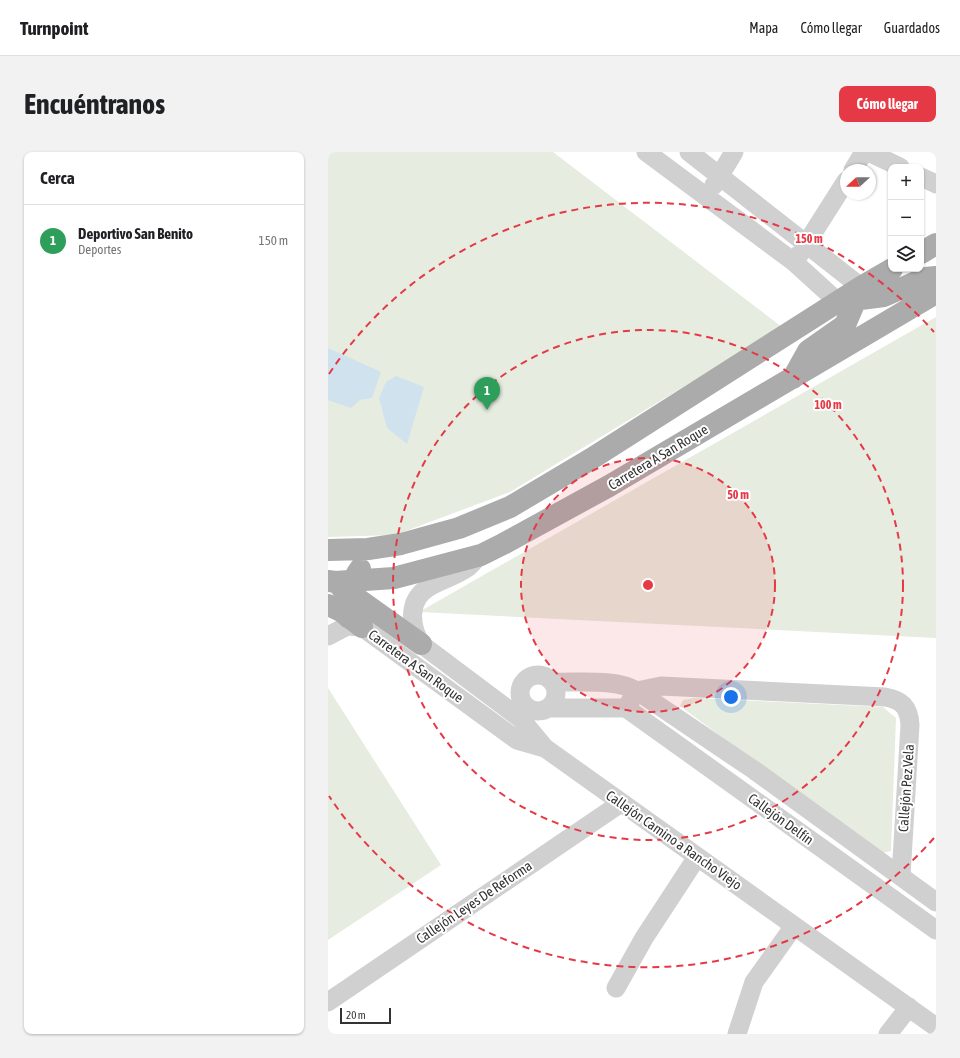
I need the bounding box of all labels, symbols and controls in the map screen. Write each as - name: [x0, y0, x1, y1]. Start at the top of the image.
- text: Turnpoint: [20, 17, 88, 39]
- text: Mapa: [749, 20, 778, 36]
- text: Cómo llegar: [800, 20, 862, 36]
- text: Guardados: [884, 20, 940, 36]
- button: Cómo llegar: [839, 86, 936, 122]
- text: Encuéntranos: [24, 88, 165, 120]
- north arrow: [840, 164, 876, 200]
- map controls: [888, 164, 924, 272]
- button: +: [888, 164, 924, 200]
- text: Cerca: [40, 168, 75, 188]
- button: −: [888, 200, 924, 236]
- text: Deportivo San Benito: [78, 225, 193, 242]
- text: 150 m: [795, 232, 823, 246]
- text: 1: [50, 233, 56, 248]
- text: 150 m: [259, 233, 288, 248]
- button: layers: [888, 236, 924, 272]
- text: Deportes: [78, 242, 121, 257]
- pin: 1: [474, 377, 500, 410]
- text: 100 m: [814, 398, 842, 412]
- street label: Carretera A San Roque: [605, 421, 711, 493]
- text: 50 m: [727, 488, 749, 502]
- centre of rings: [641, 578, 655, 592]
- street label: Carretera A San Roque: [366, 626, 466, 706]
- your location: [721, 687, 741, 707]
- street label: Callejón Pez Vela: [895, 744, 917, 832]
- street label: Callejón Camino a Rancho Viejo: [603, 787, 745, 893]
- street label: Callejón Delfín: [745, 790, 817, 848]
- street label: Callejón Leyes De Reforma: [413, 857, 535, 947]
- scale bar: [340, 1006, 391, 1025]
- text: 20 m: [346, 1009, 366, 1021]

